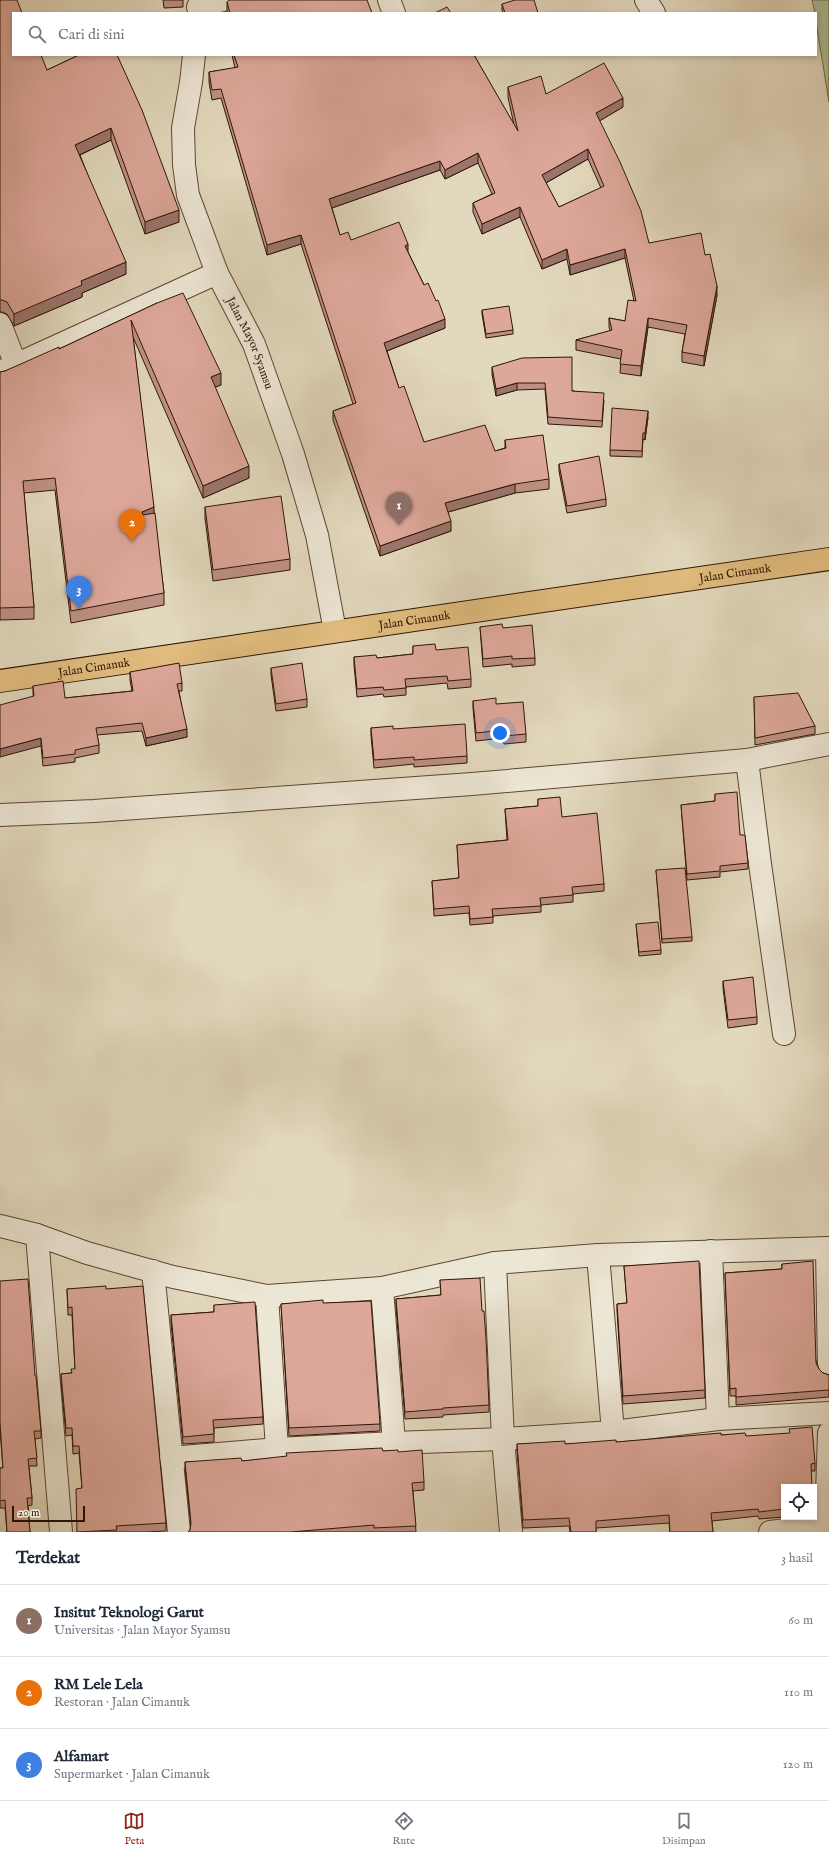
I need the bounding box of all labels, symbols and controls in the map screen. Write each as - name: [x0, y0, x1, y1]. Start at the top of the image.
- search box: [12, 12, 817, 56]
- icon: search: [26, 23, 48, 45]
- text: Cari di sini: [58, 25, 125, 44]
- street label: Jalan Mayor Syamsu: [221, 293, 276, 391]
- pin: 1: [386, 492, 412, 525]
- pin: 2: [119, 509, 145, 542]
- street label: Jalan Cimanuk: [696, 561, 773, 587]
- pin: 3: [66, 576, 92, 609]
- street label: Jalan Cimanuk: [376, 608, 452, 634]
- street label: Jalan Cimanuk: [55, 655, 132, 682]
- your location: [490, 723, 510, 743]
- map controls: [781, 1484, 817, 1520]
- button: locate: [781, 1484, 817, 1520]
- scale bar: [12, 1504, 85, 1523]
- text: 20 m: [18, 1506, 39, 1520]
- text: Terdekat: [16, 1548, 80, 1569]
- text: 3 hasil: [781, 1550, 813, 1567]
- text: Insitut Teknologi Garut: [54, 1603, 204, 1622]
- text: 1: [27, 1612, 31, 1629]
- text: 60 m: [788, 1612, 813, 1629]
- text: Universitas · Jalan Mayor Syamsu: [54, 1622, 230, 1639]
- text: RM Lele Lela: [54, 1675, 143, 1694]
- text: 2: [26, 1684, 32, 1701]
- text: 110 m: [784, 1684, 813, 1701]
- text: Restoran · Jalan Cimanuk: [54, 1694, 190, 1711]
- text: Alfamart: [54, 1747, 109, 1766]
- text: 3: [27, 1756, 31, 1773]
- text: 120 m: [783, 1756, 813, 1773]
- text: Supermarket · Jalan Cimanuk: [54, 1766, 210, 1783]
- tab: Peta: [123, 1810, 145, 1848]
- tab: Rute: [392, 1810, 415, 1848]
- tab: Disimpan: [662, 1810, 706, 1848]

